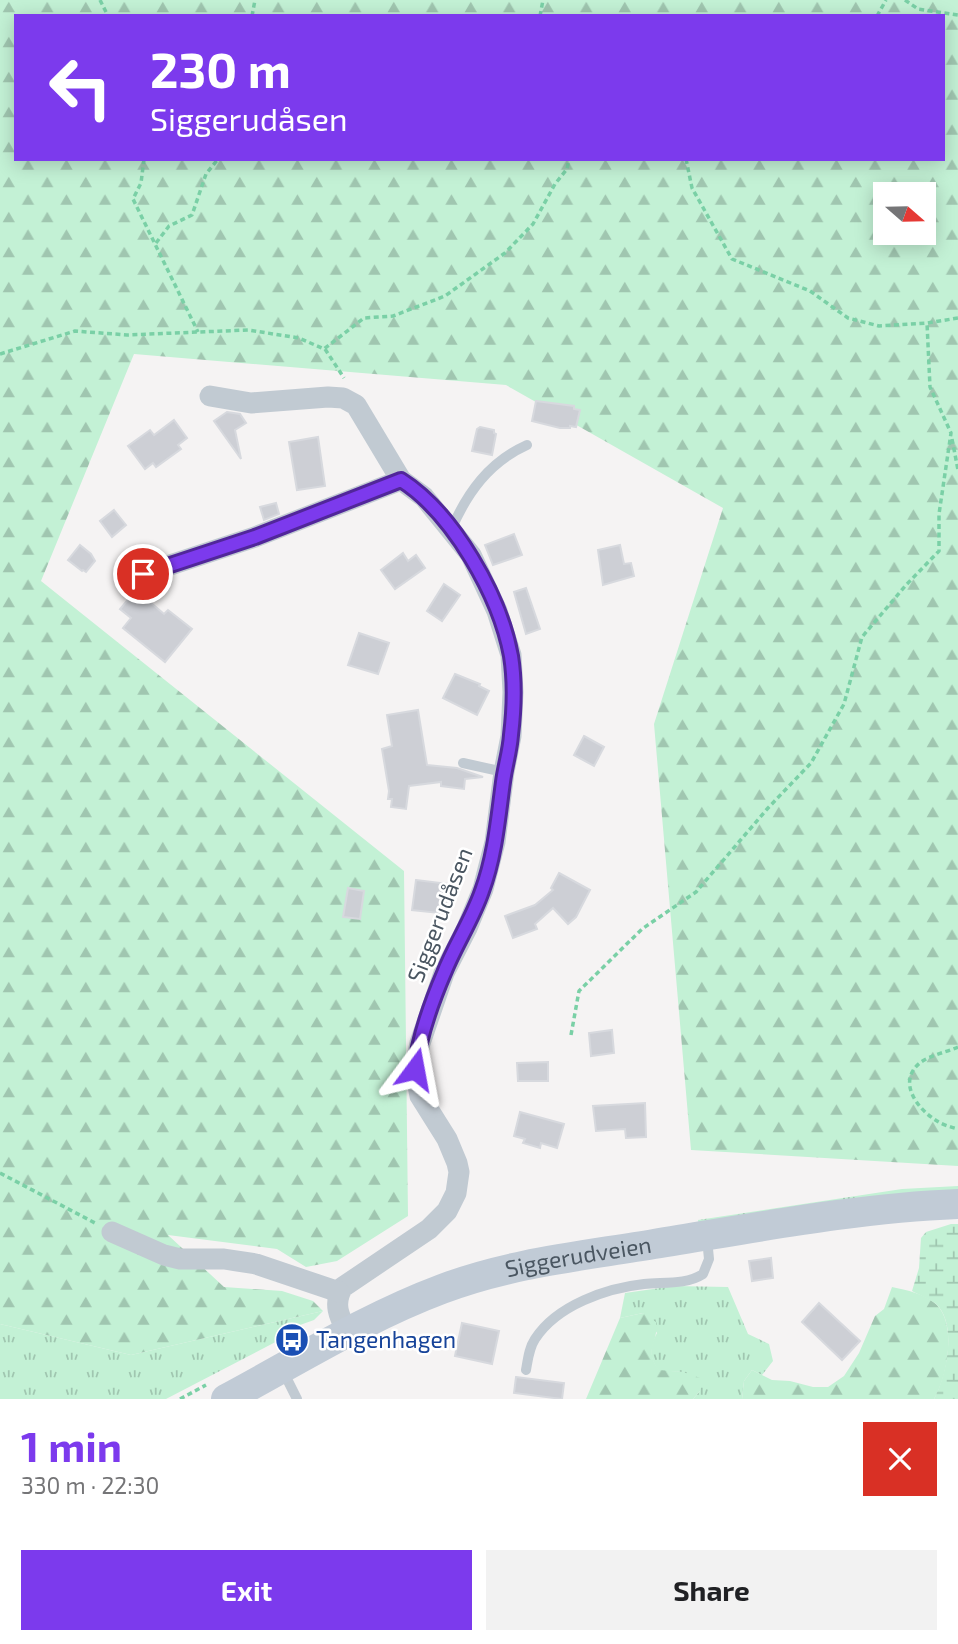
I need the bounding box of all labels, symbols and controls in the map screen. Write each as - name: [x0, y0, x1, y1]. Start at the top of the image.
- text: 230 m: [150, 39, 291, 98]
- icon: left: [35, 42, 126, 133]
- text: Siggerudåsen: [150, 99, 348, 137]
- north arrow: [873, 182, 936, 245]
- map controls: [873, 182, 936, 245]
- pin: [113, 544, 173, 604]
- icon: arrive: [124, 555, 162, 593]
- street label: Siggerudåsen: [401, 843, 478, 986]
- position arrow: [378, 1032, 452, 1106]
- street label: Siggerudveien: [502, 1230, 653, 1282]
- bus stop icon: Tangenhagen: [273, 1321, 311, 1359]
- place label: Tangenhagen: [316, 1325, 456, 1353]
- text: 1 min: [21, 1420, 122, 1470]
- button: close: [863, 1422, 937, 1496]
- text: 330 m · 22:30: [21, 1471, 159, 1499]
- button: Exit: [21, 1550, 472, 1630]
- button: Share: [486, 1550, 937, 1630]

